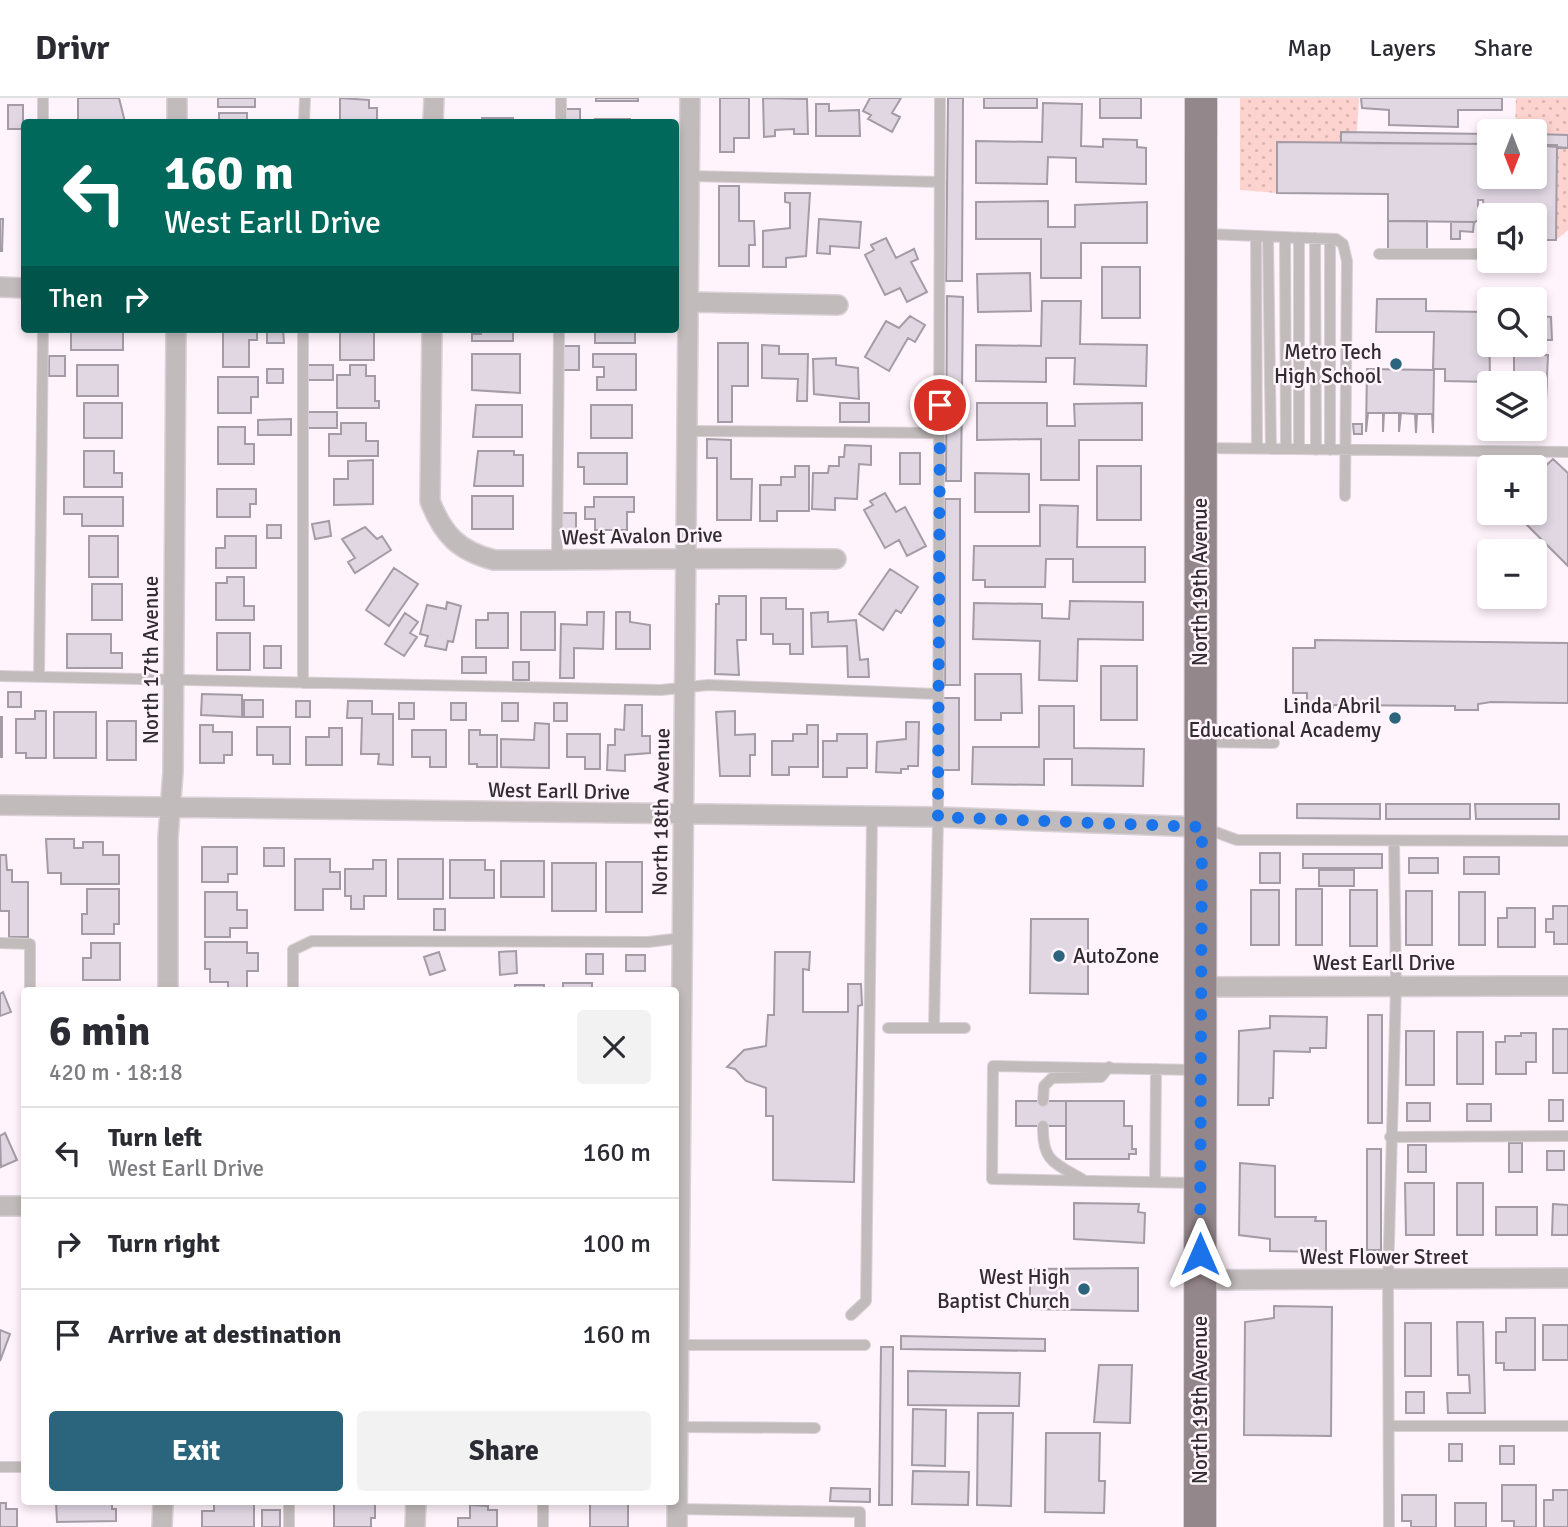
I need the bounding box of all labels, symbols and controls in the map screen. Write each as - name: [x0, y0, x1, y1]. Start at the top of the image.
- text: Drivr: [35, 28, 109, 69]
- text: Map: [1287, 33, 1332, 63]
- text: Layers: [1370, 33, 1436, 63]
- text: Share: [1474, 33, 1533, 63]
- north arrow: [1477, 119, 1547, 189]
- map controls: [1477, 119, 1547, 609]
- text: 160 m: [164, 143, 294, 203]
- icon: left: [49, 147, 140, 238]
- text: West Earll Drive: [164, 203, 381, 242]
- button: sound: [1477, 203, 1547, 273]
- icon: right: [117, 280, 155, 318]
- text: Then: [49, 283, 103, 315]
- button: search: [1477, 287, 1547, 357]
- place label: Metro Tech High School: [1274, 339, 1382, 389]
- marker: Metro Tech High School: [1388, 356, 1404, 372]
- button: layers: [1477, 371, 1547, 441]
- pin: [910, 375, 970, 435]
- icon: arrive: [921, 386, 959, 424]
- button: +: [1477, 455, 1547, 525]
- street label: North 19th Avenue: [1187, 498, 1213, 666]
- street label: West Avalon Drive: [561, 522, 723, 550]
- button: −: [1477, 539, 1547, 609]
- street label: North 17th Avenue: [138, 576, 164, 744]
- place label: Linda Abril Educational Academy: [1188, 693, 1381, 743]
- marker: Linda Abril Educational Academy: [1387, 710, 1403, 726]
- street label: North 18th Avenue: [647, 728, 675, 896]
- street label: West Earll Drive: [488, 777, 630, 805]
- place label: AutoZone: [1073, 943, 1159, 969]
- marker: AutoZone: [1051, 948, 1067, 964]
- street label: West Earll Drive: [1313, 950, 1455, 976]
- text: 6 min: [49, 1006, 150, 1057]
- button: close: [577, 1010, 651, 1084]
- text: 420 m · 18:18: [49, 1058, 183, 1087]
- text: Turn left: [108, 1122, 202, 1154]
- icon: left: [49, 1134, 87, 1172]
- text: 160 m: [582, 1137, 651, 1169]
- text: West Earll Drive: [108, 1154, 264, 1183]
- position arrow: [1163, 1217, 1237, 1291]
- icon: right: [49, 1225, 87, 1263]
- text: Turn right: [108, 1228, 220, 1260]
- text: 100 m: [582, 1228, 651, 1260]
- street label: West Flower Street: [1300, 1244, 1468, 1270]
- place label: West High Baptist Church: [937, 1264, 1070, 1314]
- marker: West High Baptist Church: [1076, 1281, 1092, 1297]
- icon: arrive: [49, 1316, 87, 1354]
- street label: North 19th Avenue: [1187, 1316, 1213, 1484]
- text: Arrive at destination: [108, 1319, 341, 1351]
- text: 160 m: [582, 1319, 651, 1351]
- button: Exit: [49, 1411, 343, 1491]
- button: Share: [357, 1411, 651, 1491]

